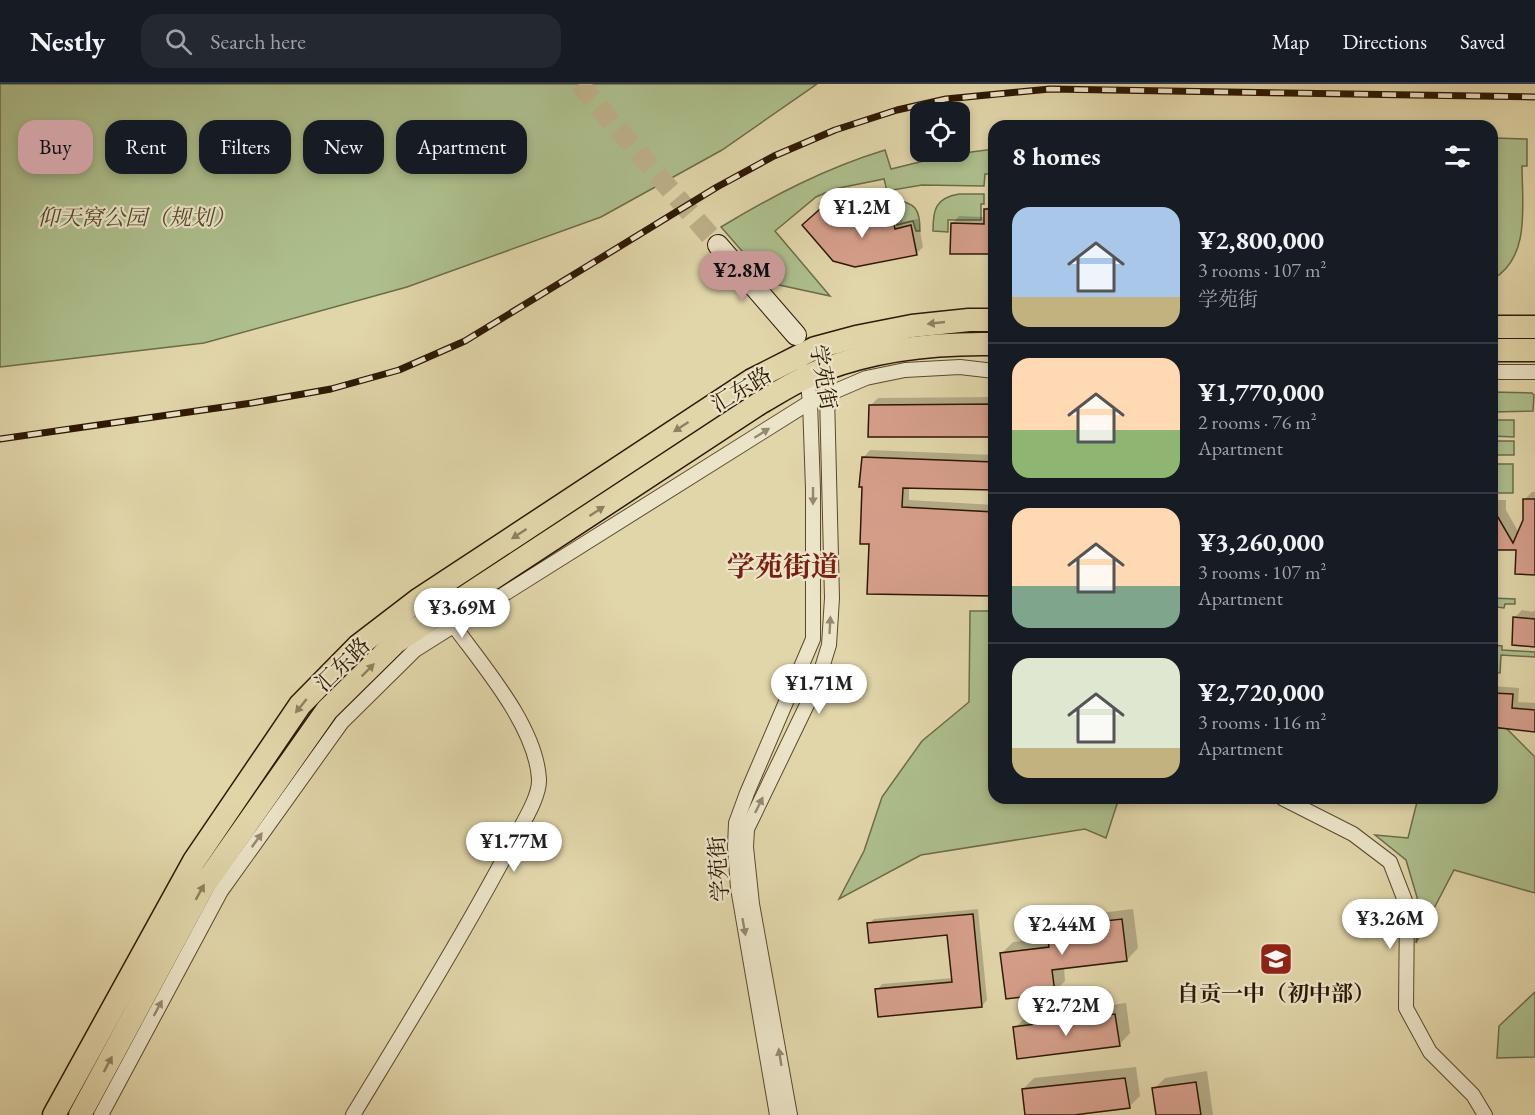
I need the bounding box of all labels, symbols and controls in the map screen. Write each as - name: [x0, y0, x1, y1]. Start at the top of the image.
- search box: [141, 14, 561, 68]
- text: Nestly: [30, 23, 105, 59]
- icon: search: [162, 25, 195, 58]
- text: Search here: [210, 27, 306, 56]
- text: Map: [1272, 28, 1309, 55]
- text: Directions: [1342, 28, 1427, 55]
- text: Saved: [1460, 28, 1505, 55]
- map controls: [910, 102, 970, 162]
- button: locate: [910, 102, 970, 162]
- chip: Buy: [18, 120, 93, 174]
- chip: Rent: [105, 120, 187, 174]
- chip: Filters: [199, 120, 291, 174]
- chip: New: [303, 120, 384, 174]
- chip: Apartment: [396, 120, 527, 174]
- text: 8 homes: [1012, 139, 1101, 173]
- icon: filters: [1441, 140, 1474, 173]
- pin: ¥1.2M: [820, 188, 904, 239]
- text: ¥1.2M: [833, 194, 891, 220]
- park label: 仰天窝公园（规划）: [37, 203, 235, 232]
- text: ¥2,800,000: [1198, 223, 1324, 257]
- icon: home: [1060, 231, 1132, 303]
- pin: ¥2.8M: [700, 251, 784, 302]
- text: ¥2.8M: [713, 257, 771, 283]
- text: 3 rooms · 107 m²: [1198, 257, 1326, 283]
- text: 学苑街: [1198, 286, 1258, 312]
- one-way arrow: [927, 318, 946, 328]
- street label: 学苑街: [803, 342, 844, 412]
- street label: 汇东路: [705, 360, 777, 419]
- text: ¥1,770,000: [1198, 375, 1324, 409]
- icon: home: [1060, 382, 1132, 454]
- text: 2 rooms · 76 m²: [1198, 409, 1317, 435]
- one-way arrow: [673, 421, 690, 432]
- one-way arrow: [753, 427, 770, 438]
- text: Apartment: [1198, 435, 1283, 461]
- one-way arrow: [808, 486, 818, 505]
- one-way arrow: [588, 506, 605, 517]
- text: ¥3,260,000: [1198, 525, 1324, 559]
- one-way arrow: [510, 528, 527, 539]
- icon: home: [1060, 532, 1132, 604]
- district label: 学苑街道: [727, 548, 839, 584]
- text: 3 rooms · 107 m²: [1198, 559, 1326, 585]
- text: Apartment: [1198, 585, 1283, 611]
- pin: ¥3.69M: [413, 588, 511, 639]
- text: ¥3.69M: [428, 594, 496, 620]
- one-way arrow: [826, 616, 835, 635]
- street label: 汇东路: [309, 631, 376, 698]
- one-way arrow: [361, 663, 376, 677]
- pin: ¥1.71M: [770, 664, 868, 715]
- text: ¥1.71M: [785, 670, 853, 696]
- text: ¥2,720,000: [1198, 675, 1324, 709]
- icon: home: [1060, 682, 1132, 754]
- one-way arrow: [294, 698, 307, 714]
- text: 3 rooms · 116 m²: [1198, 709, 1326, 735]
- text: Apartment: [1198, 735, 1283, 761]
- one-way arrow: [754, 796, 763, 813]
- pin: ¥1.77M: [465, 822, 563, 873]
- text: ¥1.77M: [480, 828, 548, 854]
- one-way arrow: [251, 833, 263, 849]
- street label: 学苑街: [702, 835, 735, 903]
- one-way arrow: [195, 883, 205, 900]
- pin: ¥3.26M: [1341, 899, 1439, 950]
- pin: ¥2.44M: [1013, 905, 1111, 956]
- text: ¥3.26M: [1356, 905, 1424, 931]
- text: ¥2.44M: [1028, 911, 1096, 937]
- one-way arrow: [740, 918, 749, 937]
- school or university icon: 自贡一中（初中部）: [1258, 941, 1294, 977]
- place label: 自贡一中（初中部）: [1177, 979, 1375, 1008]
- pin: ¥2.72M: [1017, 986, 1115, 1037]
- text: ¥2.72M: [1032, 992, 1100, 1018]
- one-way arrow: [153, 999, 163, 1016]
- one-way arrow: [775, 1048, 784, 1067]
- one-way arrow: [103, 1055, 113, 1072]

